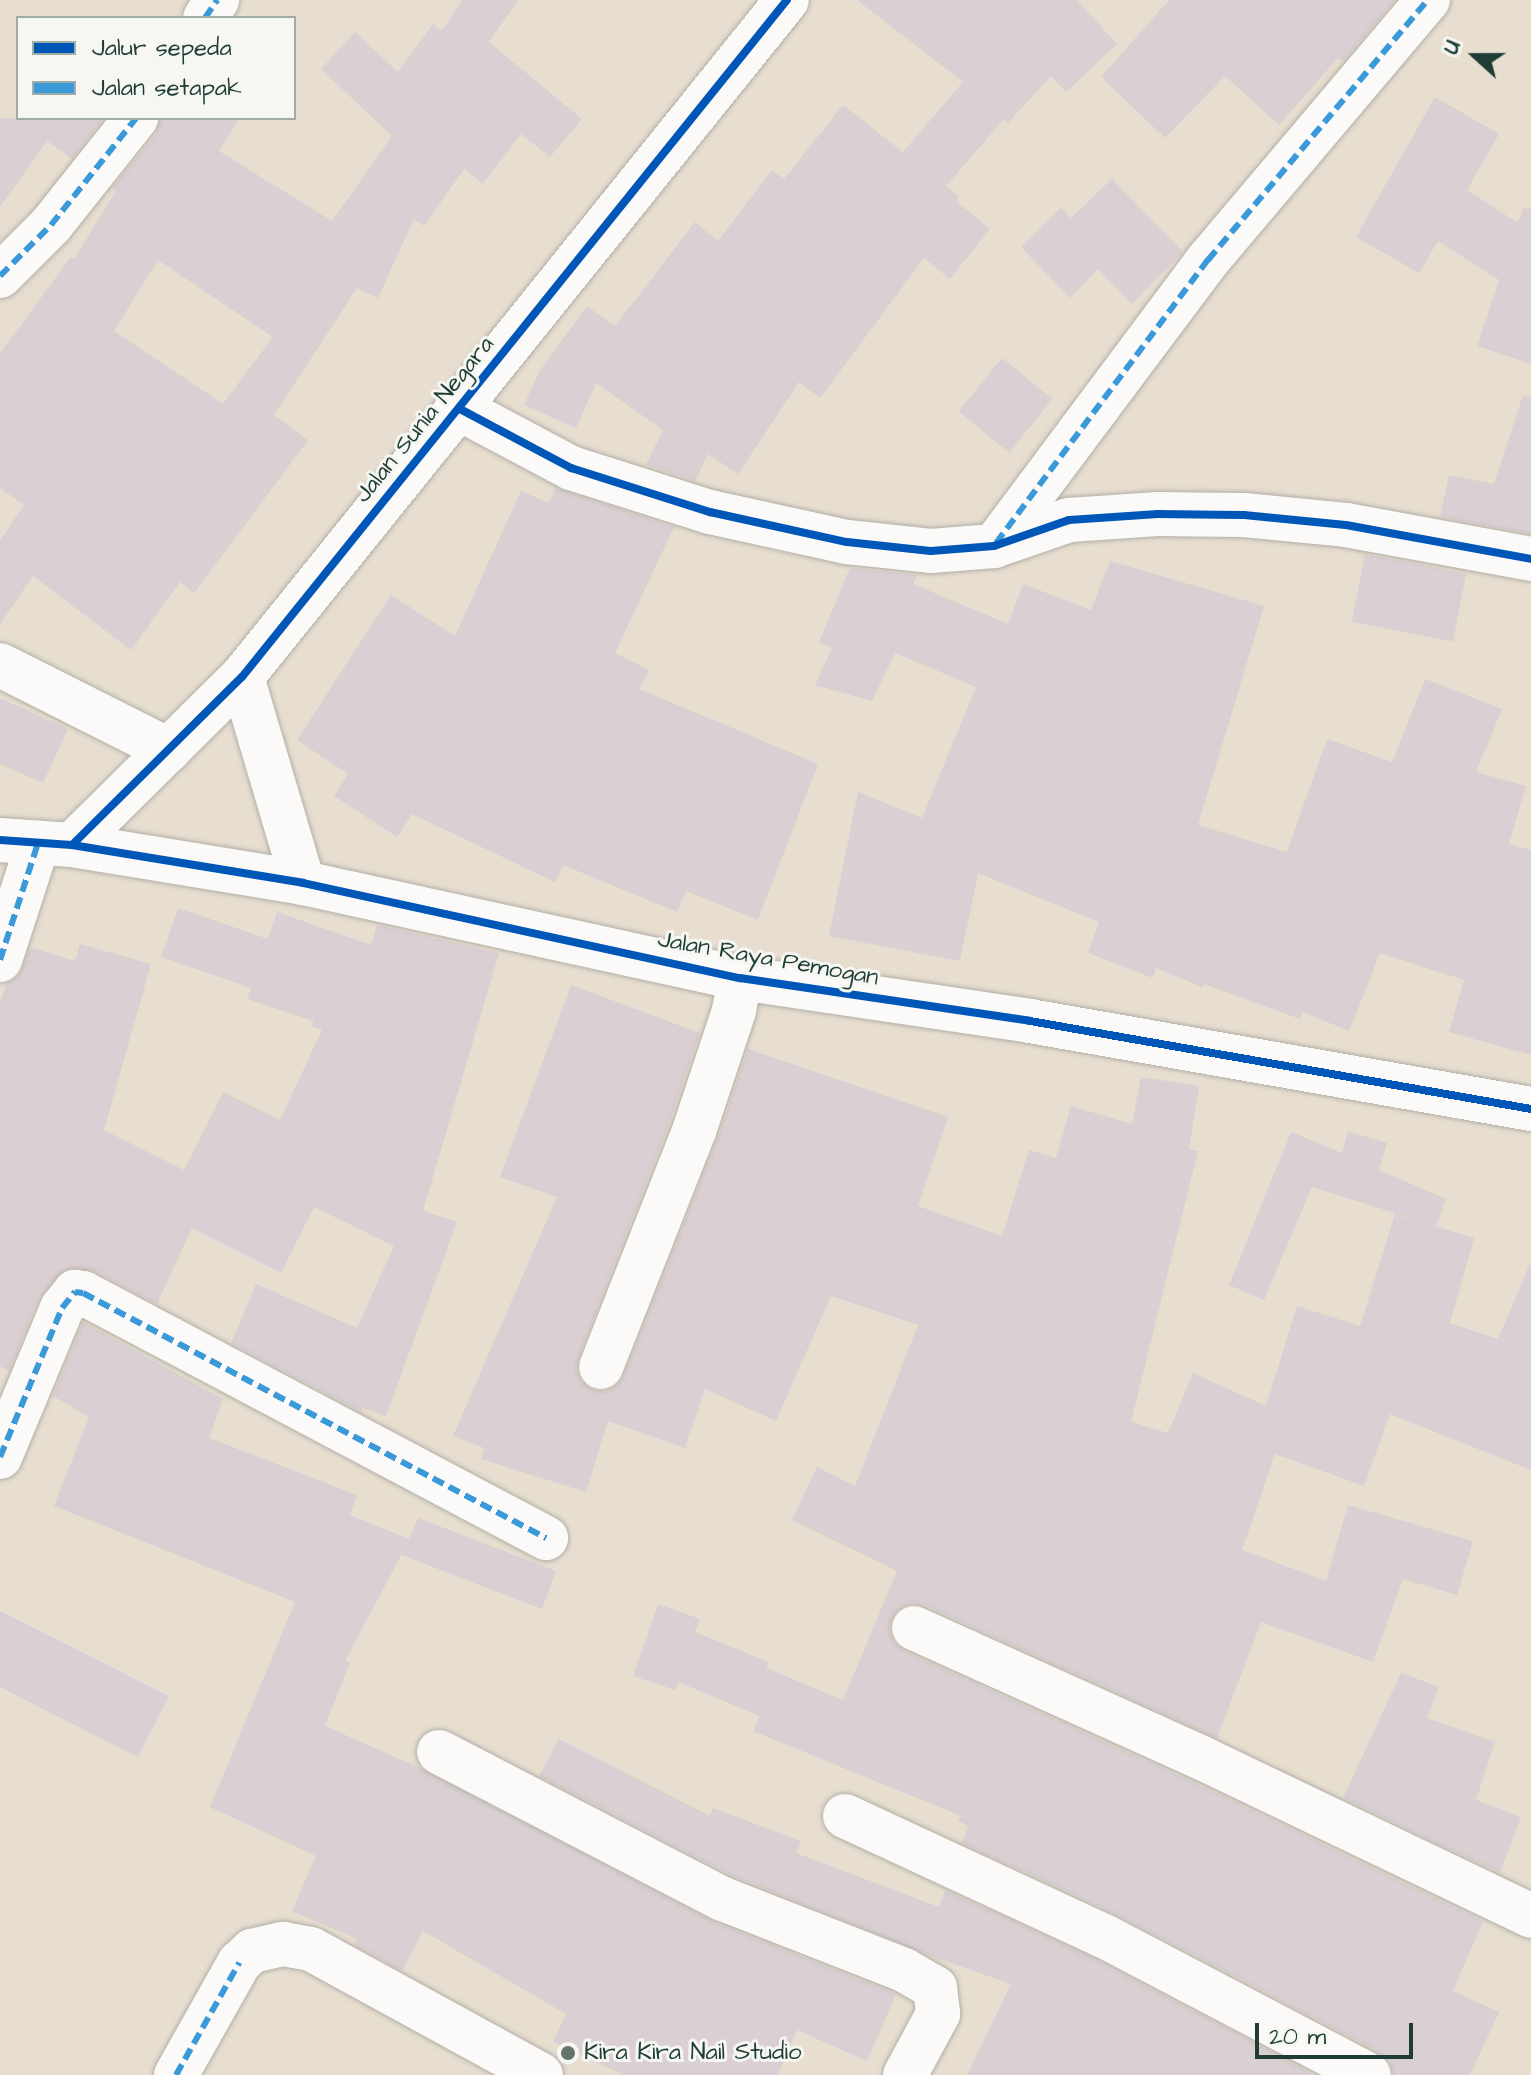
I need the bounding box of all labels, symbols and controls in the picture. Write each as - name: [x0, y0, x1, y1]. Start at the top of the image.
- legend: [16, 16, 296, 120]
- north arrow: [1435, 16, 1515, 96]
- text: Jalur sepeda: [92, 31, 232, 65]
- text: U: [1435, 36, 1469, 59]
- text: Jalan setapak: [92, 71, 242, 105]
- street label: Jalan Sunia Negara: [349, 331, 501, 509]
- street label: Jalan Raya Pemogan: [655, 925, 881, 993]
- scale bar: [1259, 2007, 1417, 2057]
- text: 20 m: [1269, 2020, 1326, 2054]
- place label: Kira Kira Nail Studio: [584, 2039, 801, 2067]
- marker: Kira Kira Nail Studio: [559, 2044, 577, 2062]

